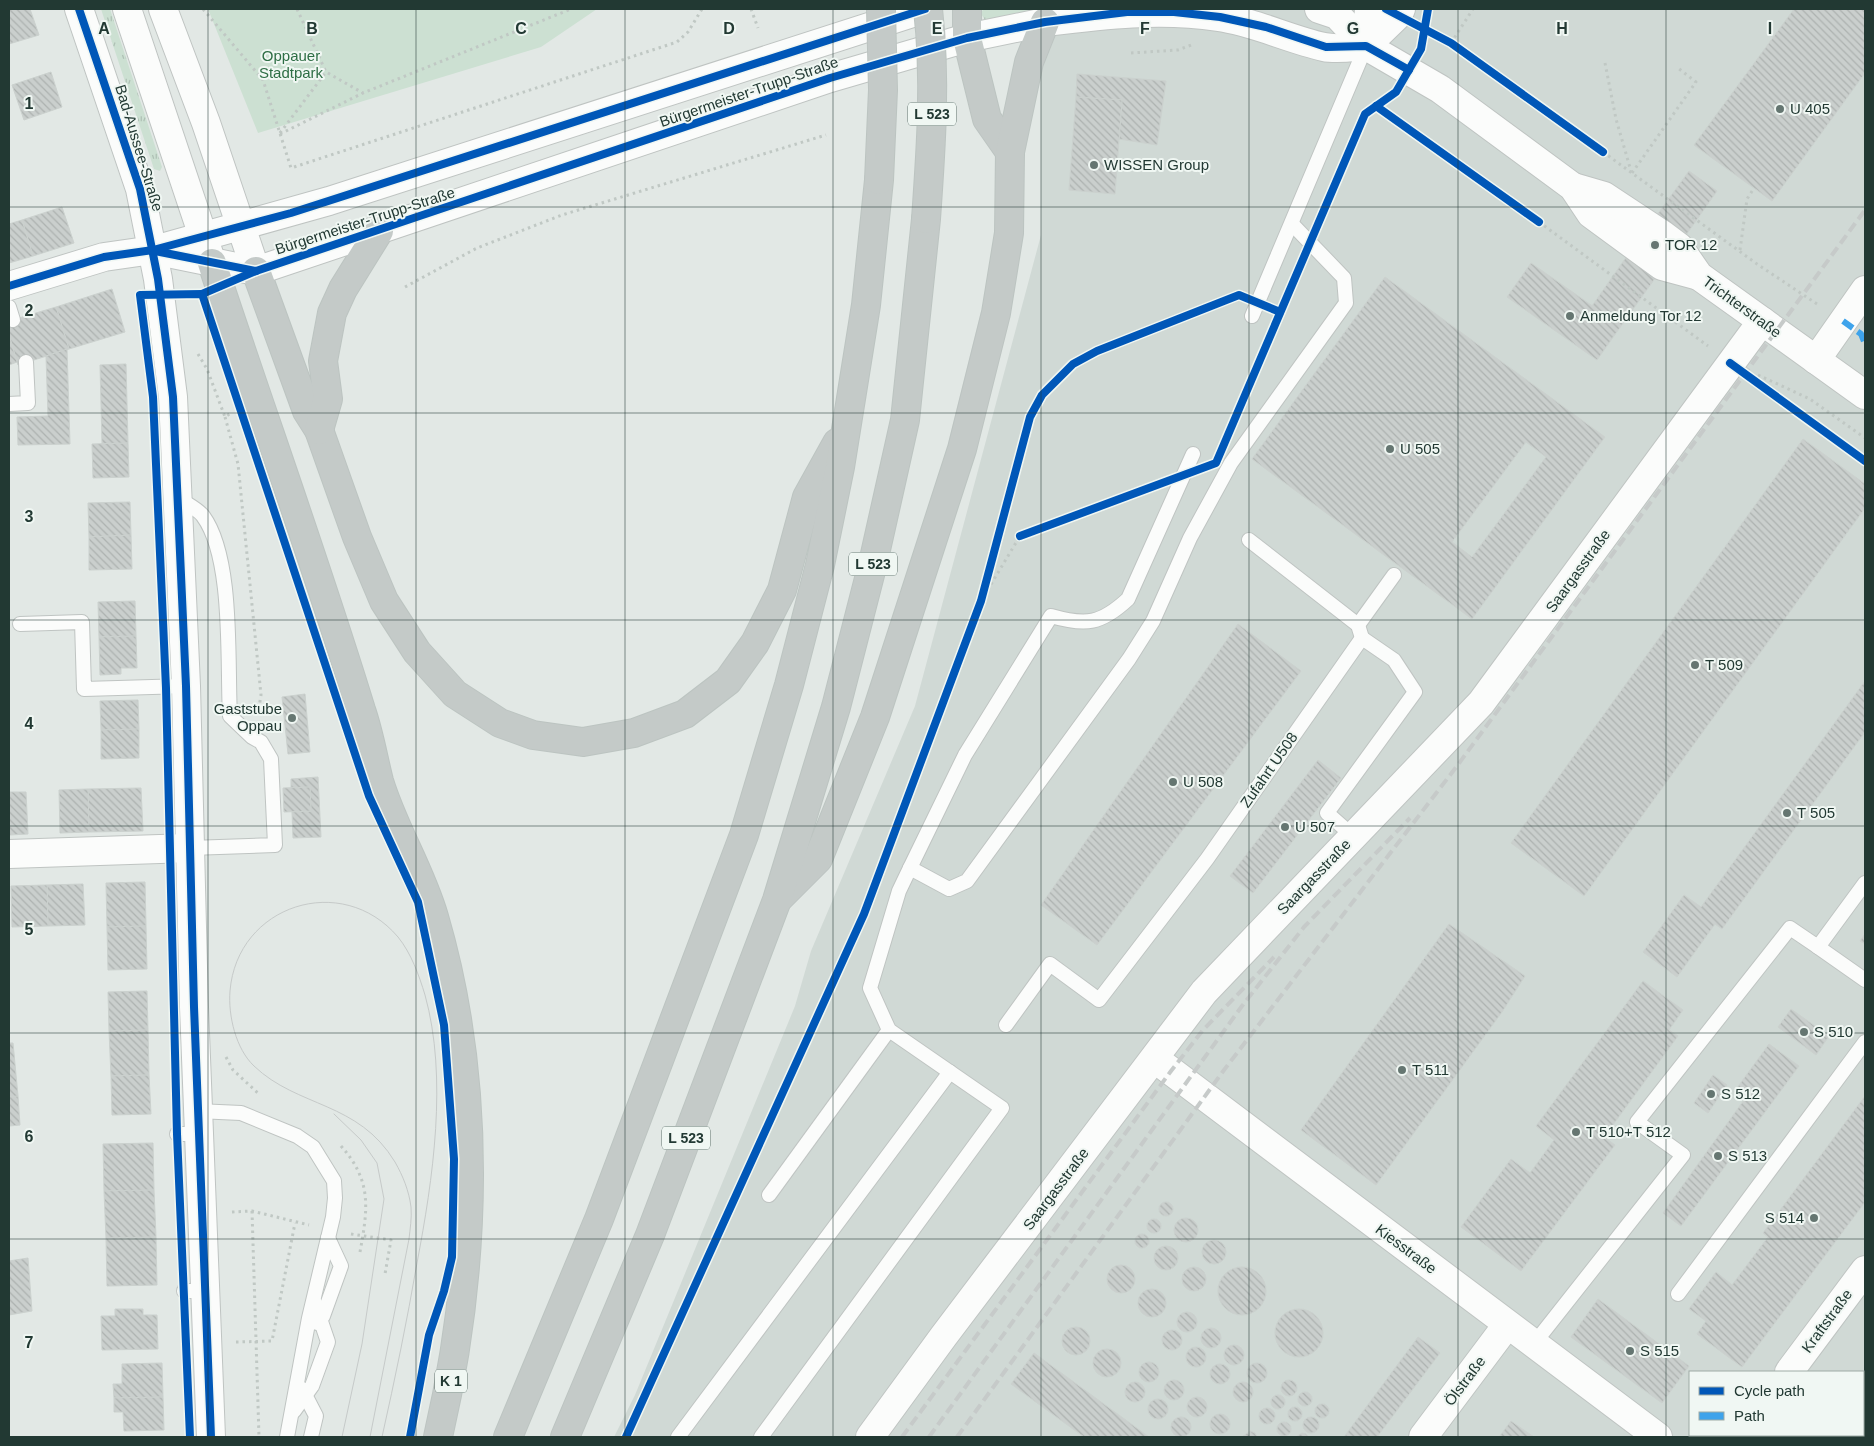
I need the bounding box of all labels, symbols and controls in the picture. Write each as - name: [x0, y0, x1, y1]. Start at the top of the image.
- text: A: [98, 20, 110, 37]
- text: B: [306, 20, 318, 37]
- text: C: [515, 20, 527, 37]
- text: D: [723, 20, 735, 37]
- text: E: [932, 20, 943, 37]
- text: F: [1140, 20, 1150, 37]
- text: G: [1347, 20, 1359, 37]
- text: H: [1556, 20, 1568, 37]
- text: I: [1768, 20, 1772, 37]
- park label: Oppauer Stadtpark: [259, 47, 324, 81]
- street label: Bürgermeister-Trupp-Straße: [657, 53, 840, 130]
- street label: Bad-Aussee-Straße: [112, 82, 167, 213]
- text: 1: [25, 95, 34, 112]
- place label: U 405: [1790, 100, 1830, 117]
- road number: L 523: [908, 102, 956, 126]
- marker: U 405: [1774, 103, 1786, 115]
- place label: WISSEN Group: [1104, 156, 1209, 173]
- marker: WISSEN Group: [1088, 159, 1100, 171]
- street label: Bürgermeister-Trupp-Straße: [273, 183, 457, 258]
- place label: TOR 12: [1665, 236, 1717, 253]
- marker: TOR 12: [1649, 239, 1661, 251]
- street label: Trichterstraße: [1700, 272, 1785, 341]
- text: 2: [25, 302, 34, 319]
- place label: Anmeldung Tor 12: [1580, 307, 1701, 324]
- marker: Anmeldung Tor 12: [1564, 310, 1576, 322]
- place label: U 505: [1400, 440, 1440, 457]
- marker: U 505: [1384, 443, 1396, 455]
- text: 3: [25, 508, 34, 525]
- street label: Saargasstraße: [1542, 526, 1613, 616]
- road number: L 523: [849, 552, 897, 576]
- place label: T 509: [1705, 656, 1743, 673]
- marker: T 509: [1689, 659, 1701, 671]
- place label: Gaststube Oppau: [214, 700, 282, 734]
- marker: Gaststube Oppau: [286, 712, 298, 724]
- text: 4: [25, 715, 34, 732]
- street label: Zufahrt U508: [1237, 729, 1301, 810]
- place label: U 508: [1183, 773, 1223, 790]
- marker: U 508: [1167, 776, 1179, 788]
- place label: T 505: [1797, 804, 1835, 821]
- marker: T 505: [1781, 807, 1793, 819]
- place label: U 507: [1295, 818, 1335, 835]
- marker: U 507: [1279, 821, 1291, 833]
- street label: Saargasstraße: [1273, 835, 1354, 918]
- text: 5: [25, 921, 34, 938]
- place label: S 510: [1814, 1023, 1853, 1040]
- marker: S 510: [1798, 1026, 1810, 1038]
- place label: T 511: [1412, 1061, 1449, 1078]
- marker: T 511: [1396, 1064, 1408, 1076]
- place label: S 512: [1721, 1085, 1760, 1102]
- marker: S 512: [1705, 1088, 1717, 1100]
- place label: T 510+T 512: [1586, 1123, 1671, 1140]
- road number: L 523: [662, 1126, 710, 1150]
- marker: T 510+T 512: [1570, 1126, 1582, 1138]
- text: 6: [25, 1128, 34, 1145]
- street label: Saargasstraße: [1019, 1144, 1092, 1233]
- place label: S 513: [1728, 1147, 1767, 1164]
- marker: S 513: [1712, 1150, 1724, 1162]
- place label: S 514: [1765, 1209, 1804, 1226]
- marker: S 514: [1808, 1212, 1820, 1224]
- street label: Kiesstraße: [1373, 1220, 1440, 1277]
- street label: Kraftstraße: [1798, 1286, 1855, 1356]
- text: 7: [25, 1334, 34, 1351]
- place label: S 515: [1640, 1342, 1679, 1359]
- marker: S 515: [1624, 1345, 1636, 1357]
- street label: Ölstraße: [1441, 1353, 1489, 1409]
- road number: K 1: [435, 1370, 467, 1392]
- legend: [1689, 1371, 1864, 1436]
- text: Cycle path: [1734, 1382, 1805, 1399]
- text: Path: [1734, 1407, 1765, 1424]

